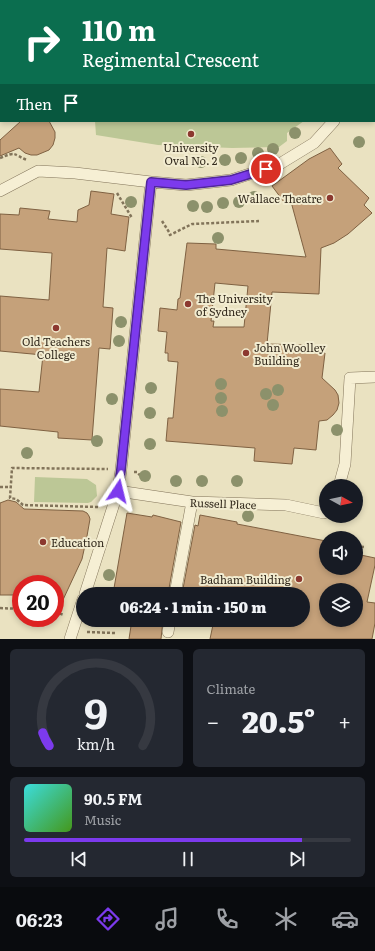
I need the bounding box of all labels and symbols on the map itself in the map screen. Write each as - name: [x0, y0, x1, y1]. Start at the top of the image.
- marker: University Oval No. 2: [186, 129, 196, 139]
- place label: University Oval No. 2: [163, 139, 219, 168]
- pin: [249, 152, 283, 186]
- place label: Wallace Theatre: [238, 190, 322, 206]
- marker: Wallace Theatre: [325, 193, 335, 203]
- place label: The University of Sydney: [196, 290, 273, 319]
- marker: The University of Sydney: [183, 299, 193, 309]
- marker: Old Teachers College: [51, 323, 61, 333]
- place label: Old Teachers College: [22, 333, 90, 362]
- place label: John Woolley Building: [254, 339, 326, 368]
- marker: John Woolley Building: [241, 348, 251, 358]
- position arrow: [97, 470, 139, 512]
- north arrow: [319, 479, 363, 523]
- street label: Russell Place: [189, 494, 257, 512]
- place label: Education: [51, 534, 104, 550]
- marker: Education: [38, 537, 48, 547]
- place label: Badham Building: [200, 571, 292, 587]
- marker: Badham Building: [294, 574, 304, 584]
- speed limit sign: 20: [12, 575, 64, 627]

